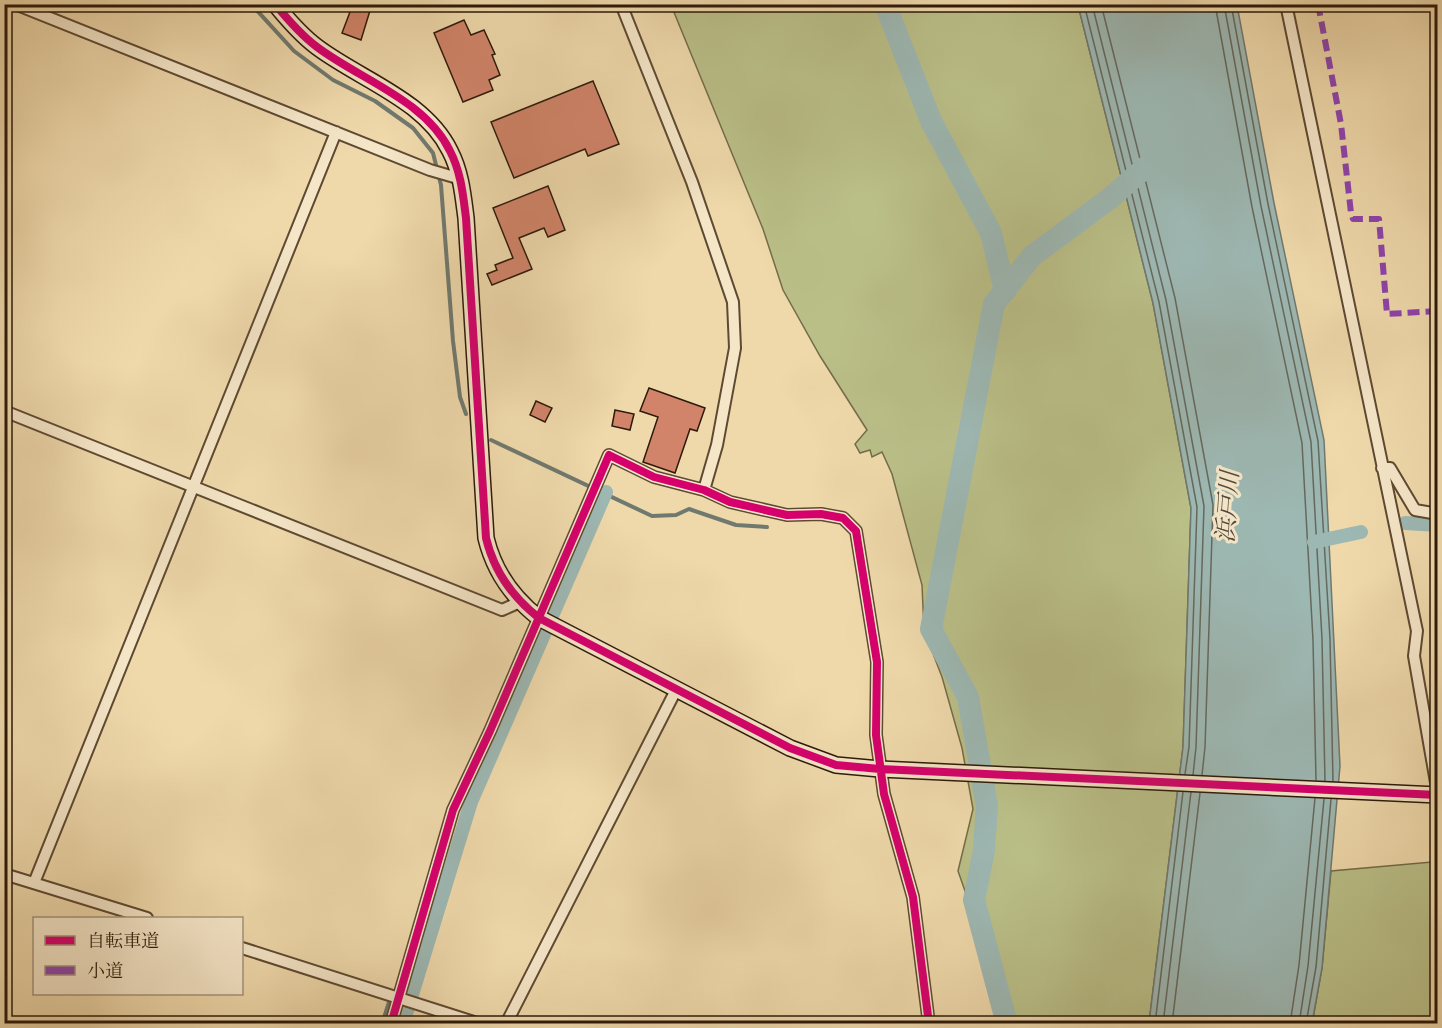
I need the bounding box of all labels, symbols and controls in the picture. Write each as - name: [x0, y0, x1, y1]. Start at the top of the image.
- water label: 浜戸川: [1211, 467, 1247, 544]
- legend: [33, 917, 243, 995]
- text: 自転車道: [87, 931, 159, 954]
- text: 小道: [87, 961, 123, 984]

